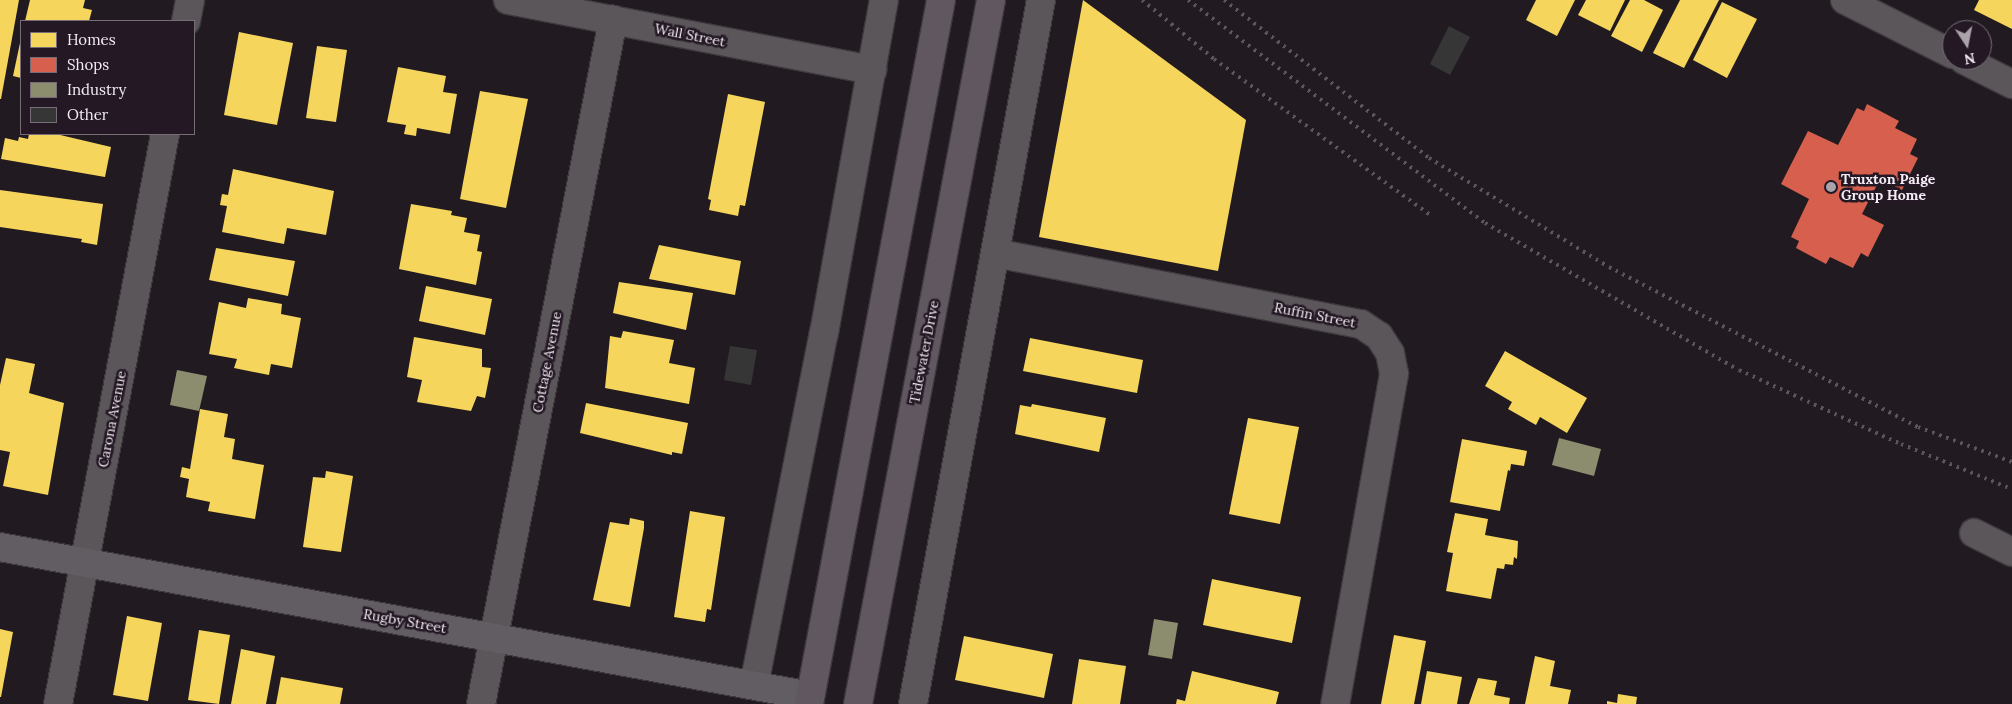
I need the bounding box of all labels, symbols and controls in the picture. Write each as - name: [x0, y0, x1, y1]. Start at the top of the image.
- legend: [20, 20, 195, 135]
- street label: Wall Street: [653, 20, 727, 50]
- north arrow: [1942, 20, 1992, 70]
- text: Homes: [67, 30, 116, 49]
- text: N: [1963, 49, 1977, 69]
- text: Shops: [67, 55, 109, 74]
- text: Industry: [67, 80, 126, 99]
- text: Other: [67, 105, 108, 124]
- place label: Truxton Paige Group Home: [1841, 171, 1935, 203]
- marker: Truxton Paige Group Home: [1825, 181, 1837, 193]
- street label: Tidewater Drive: [906, 299, 942, 405]
- street label: Ruffin Street: [1273, 299, 1357, 331]
- street label: Cottage Avenue: [529, 310, 565, 414]
- street label: Carona Avenue: [94, 369, 130, 469]
- street label: Rugby Street: [362, 605, 448, 637]

